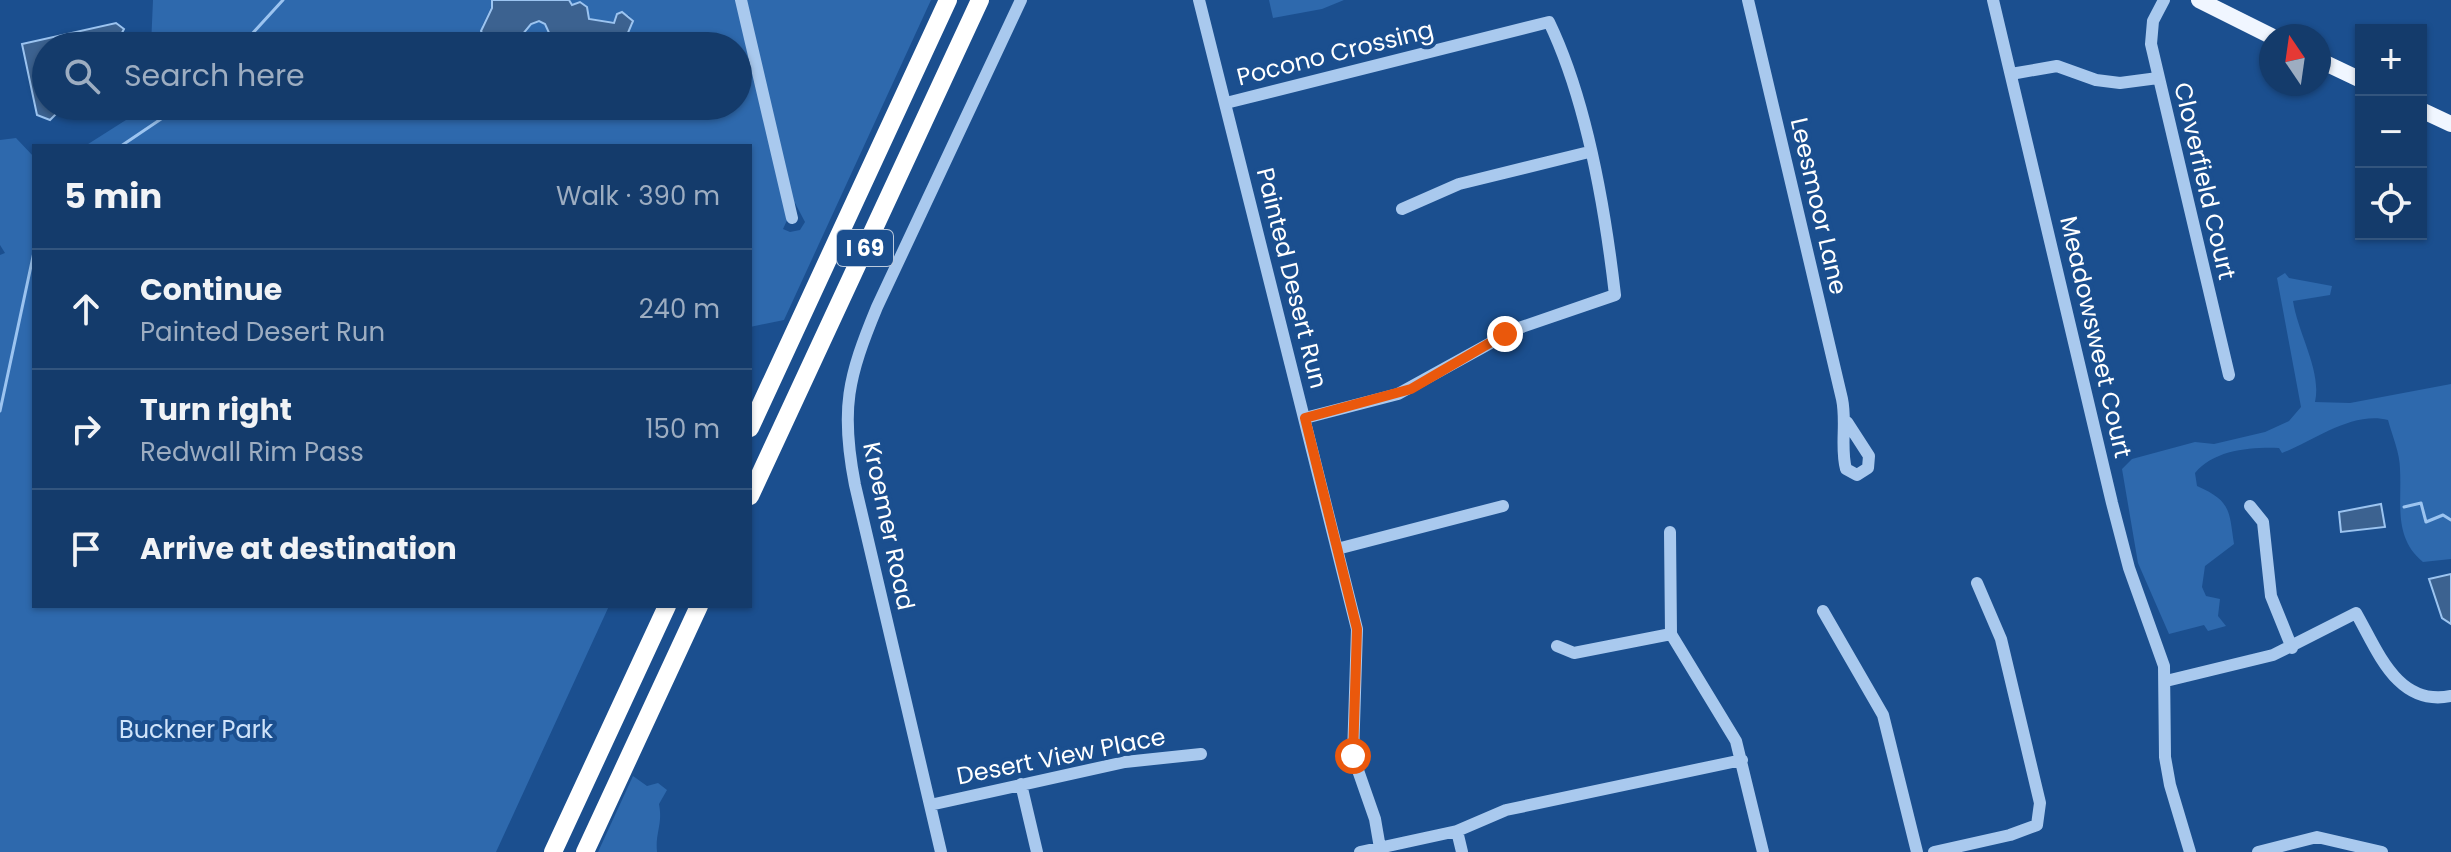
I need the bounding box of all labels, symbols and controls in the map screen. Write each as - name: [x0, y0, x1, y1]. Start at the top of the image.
- street label: Pocono Crossing: [1233, 13, 1437, 93]
- north arrow: [2259, 24, 2331, 96]
- map controls: [2355, 24, 2427, 240]
- button: +: [2355, 24, 2427, 96]
- search box: [32, 32, 752, 120]
- icon: search: [60, 54, 104, 98]
- text: Search here: [124, 54, 305, 97]
- street label: Cloverfield Court: [2166, 79, 2244, 283]
- button: −: [2355, 96, 2427, 168]
- street label: Leesmoor Lane: [1783, 114, 1855, 298]
- street label: Painted Desert Run: [1249, 164, 1335, 392]
- button: locate: [2355, 168, 2427, 240]
- text: 5 min: [64, 172, 162, 220]
- text: Walk · 390 m: [556, 178, 720, 214]
- street label: Meadowsweet Court: [2052, 213, 2140, 461]
- road number: I 69: [837, 230, 893, 266]
- text: Continue: [140, 268, 282, 311]
- icon: ahead: [64, 287, 108, 331]
- text: 240 m: [639, 291, 720, 327]
- text: Painted Desert Run: [140, 314, 385, 350]
- route end: [1487, 316, 1523, 352]
- text: Turn right: [140, 388, 292, 431]
- icon: right: [64, 407, 108, 451]
- text: 150 m: [645, 411, 720, 447]
- text: Redwall Rim Pass: [140, 434, 364, 470]
- street label: Kroemer Road: [855, 439, 923, 613]
- icon: arrive: [64, 527, 108, 571]
- text: Arrive at destination: [140, 527, 457, 570]
- park label: Buckner Park: [119, 713, 274, 746]
- street label: Desert View Place: [954, 720, 1168, 792]
- route start: [1335, 738, 1371, 774]

